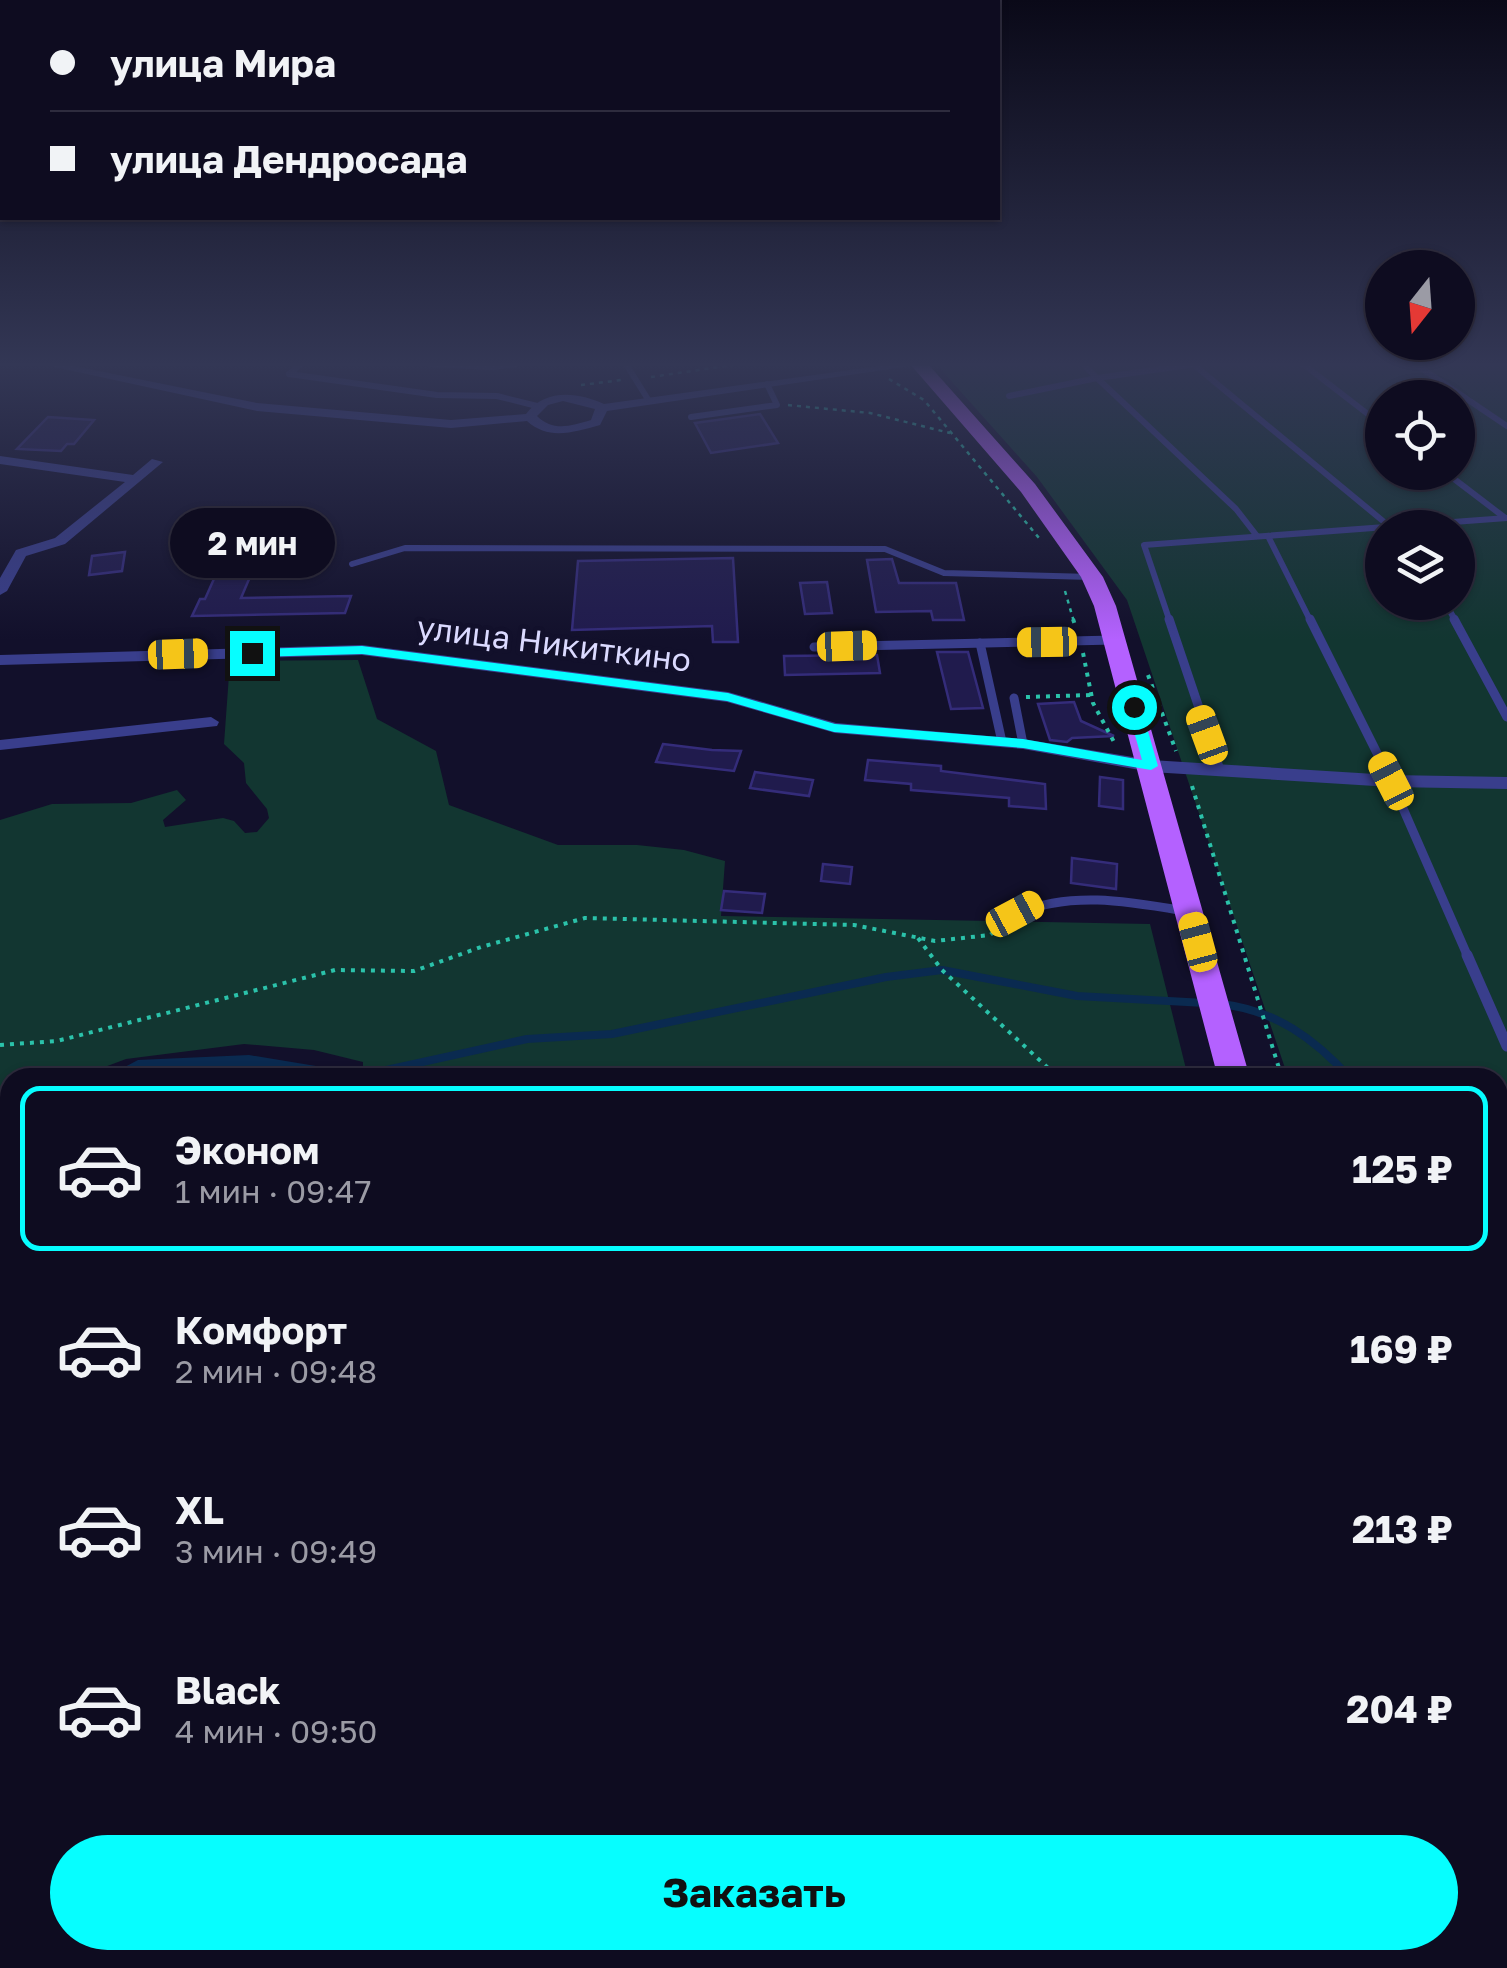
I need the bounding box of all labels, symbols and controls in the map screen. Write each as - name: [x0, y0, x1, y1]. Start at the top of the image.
- text: улица Мира: [110, 40, 336, 85]
- text: улица Дендросада: [110, 136, 468, 181]
- north arrow: [1365, 250, 1475, 360]
- map controls: [1365, 250, 1475, 620]
- button: locate: [1365, 380, 1475, 490]
- callout: 2 мин: [170, 508, 334, 578]
- button: layers: [1365, 510, 1475, 620]
- text: 2 мин: [208, 524, 297, 562]
- street label: улица Никиткино: [415, 607, 693, 679]
- car: [1017, 626, 1077, 658]
- car: [816, 630, 878, 662]
- route end: [230, 631, 275, 676]
- car: [147, 638, 209, 670]
- route start: [1112, 685, 1157, 730]
- car: [1183, 702, 1231, 768]
- car: [1364, 747, 1418, 815]
- car: [981, 887, 1049, 941]
- car: [1176, 909, 1220, 975]
- icon: car: [55, 1124, 145, 1214]
- text: Эконом: [175, 1127, 319, 1172]
- text: 125 ₽: [1352, 1146, 1453, 1191]
- text: 1 мин · 09:47: [175, 1172, 371, 1210]
- icon: car: [55, 1304, 145, 1394]
- text: Комфорт: [175, 1307, 347, 1352]
- text: 169 ₽: [1350, 1326, 1453, 1371]
- text: 2 мин · 09:48: [175, 1352, 377, 1390]
- icon: car: [55, 1484, 145, 1574]
- text: XL: [175, 1487, 224, 1532]
- text: 213 ₽: [1352, 1506, 1453, 1551]
- text: 3 мин · 09:49: [175, 1532, 377, 1570]
- icon: car: [55, 1664, 145, 1754]
- text: Black: [175, 1667, 280, 1712]
- text: 204 ₽: [1346, 1686, 1453, 1731]
- text: 4 мин · 09:50: [175, 1712, 377, 1750]
- button: Заказать: [50, 1835, 1458, 1950]

